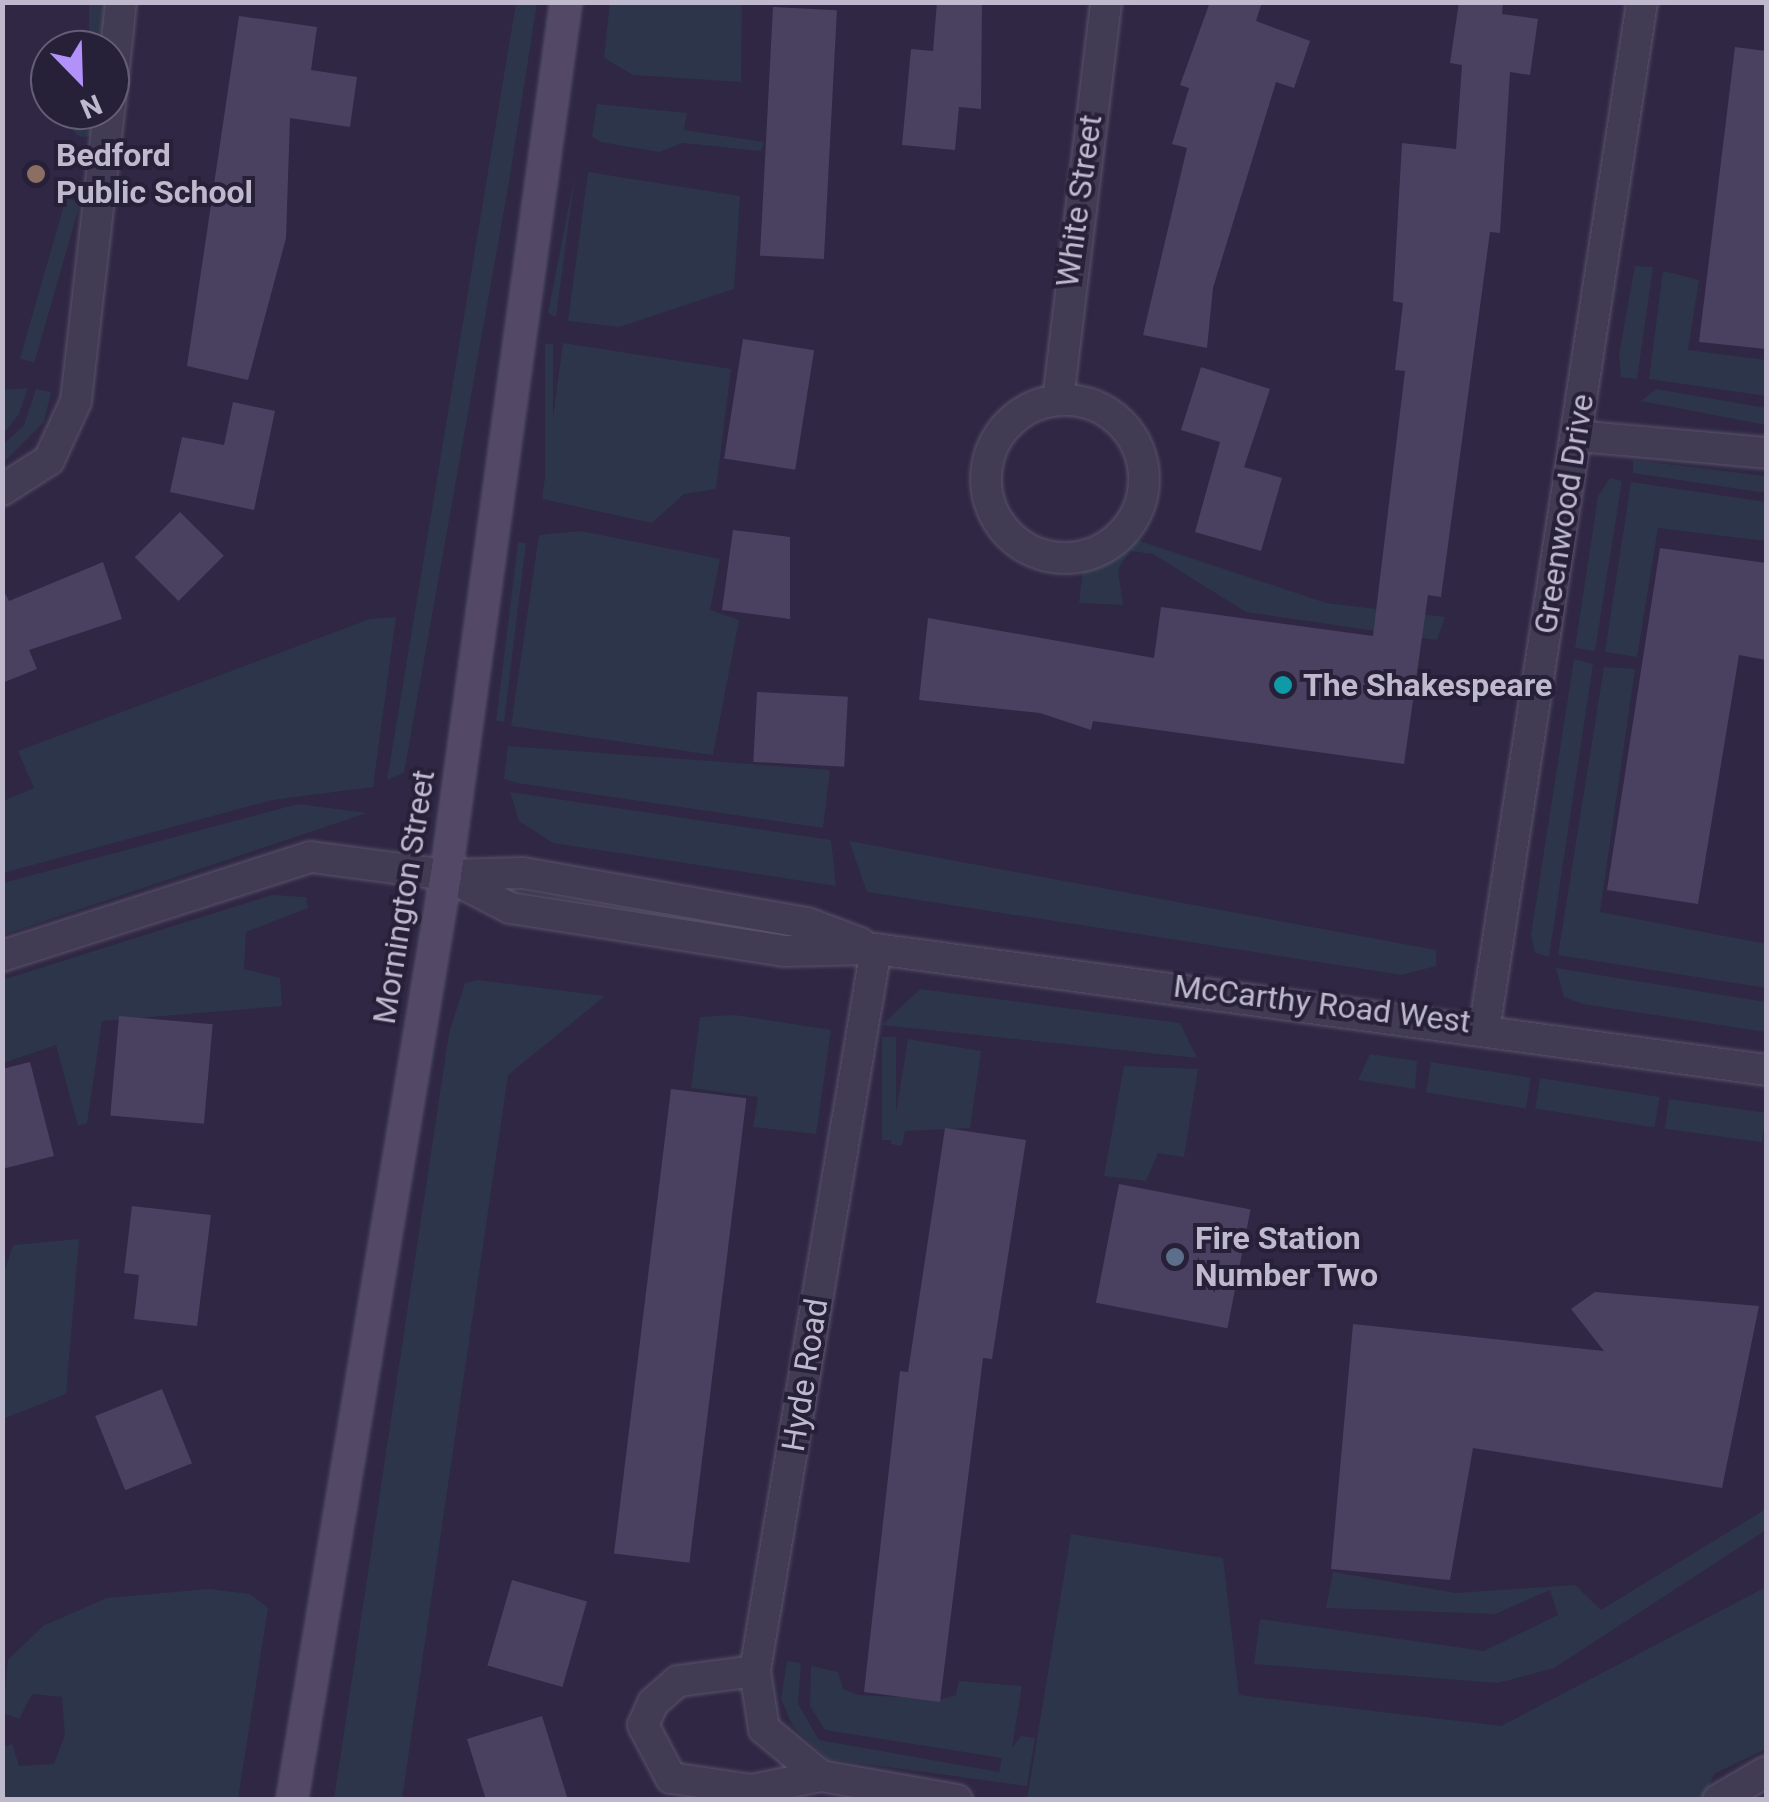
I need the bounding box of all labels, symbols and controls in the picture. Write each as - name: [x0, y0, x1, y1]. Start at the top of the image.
- north arrow: [30, 30, 130, 130]
- text: N: [76, 87, 107, 125]
- street label: White Street: [1048, 112, 1110, 290]
- place label: Bedford Public School: [56, 137, 253, 212]
- marker: Bedford Public School: [25, 163, 47, 185]
- street label: Greenwood Drive: [1526, 391, 1602, 637]
- place label: The Shakespeare: [1303, 666, 1552, 704]
- marker: The Shakespeare: [1272, 674, 1294, 696]
- street label: Mornington Street: [365, 767, 443, 1027]
- street label: McCarthy Road West: [1171, 967, 1473, 1041]
- place label: Fire Station Number Two: [1195, 1220, 1379, 1295]
- marker: Fire Station Number Two: [1164, 1246, 1186, 1268]
- street label: Hyde Road: [774, 1296, 836, 1454]

